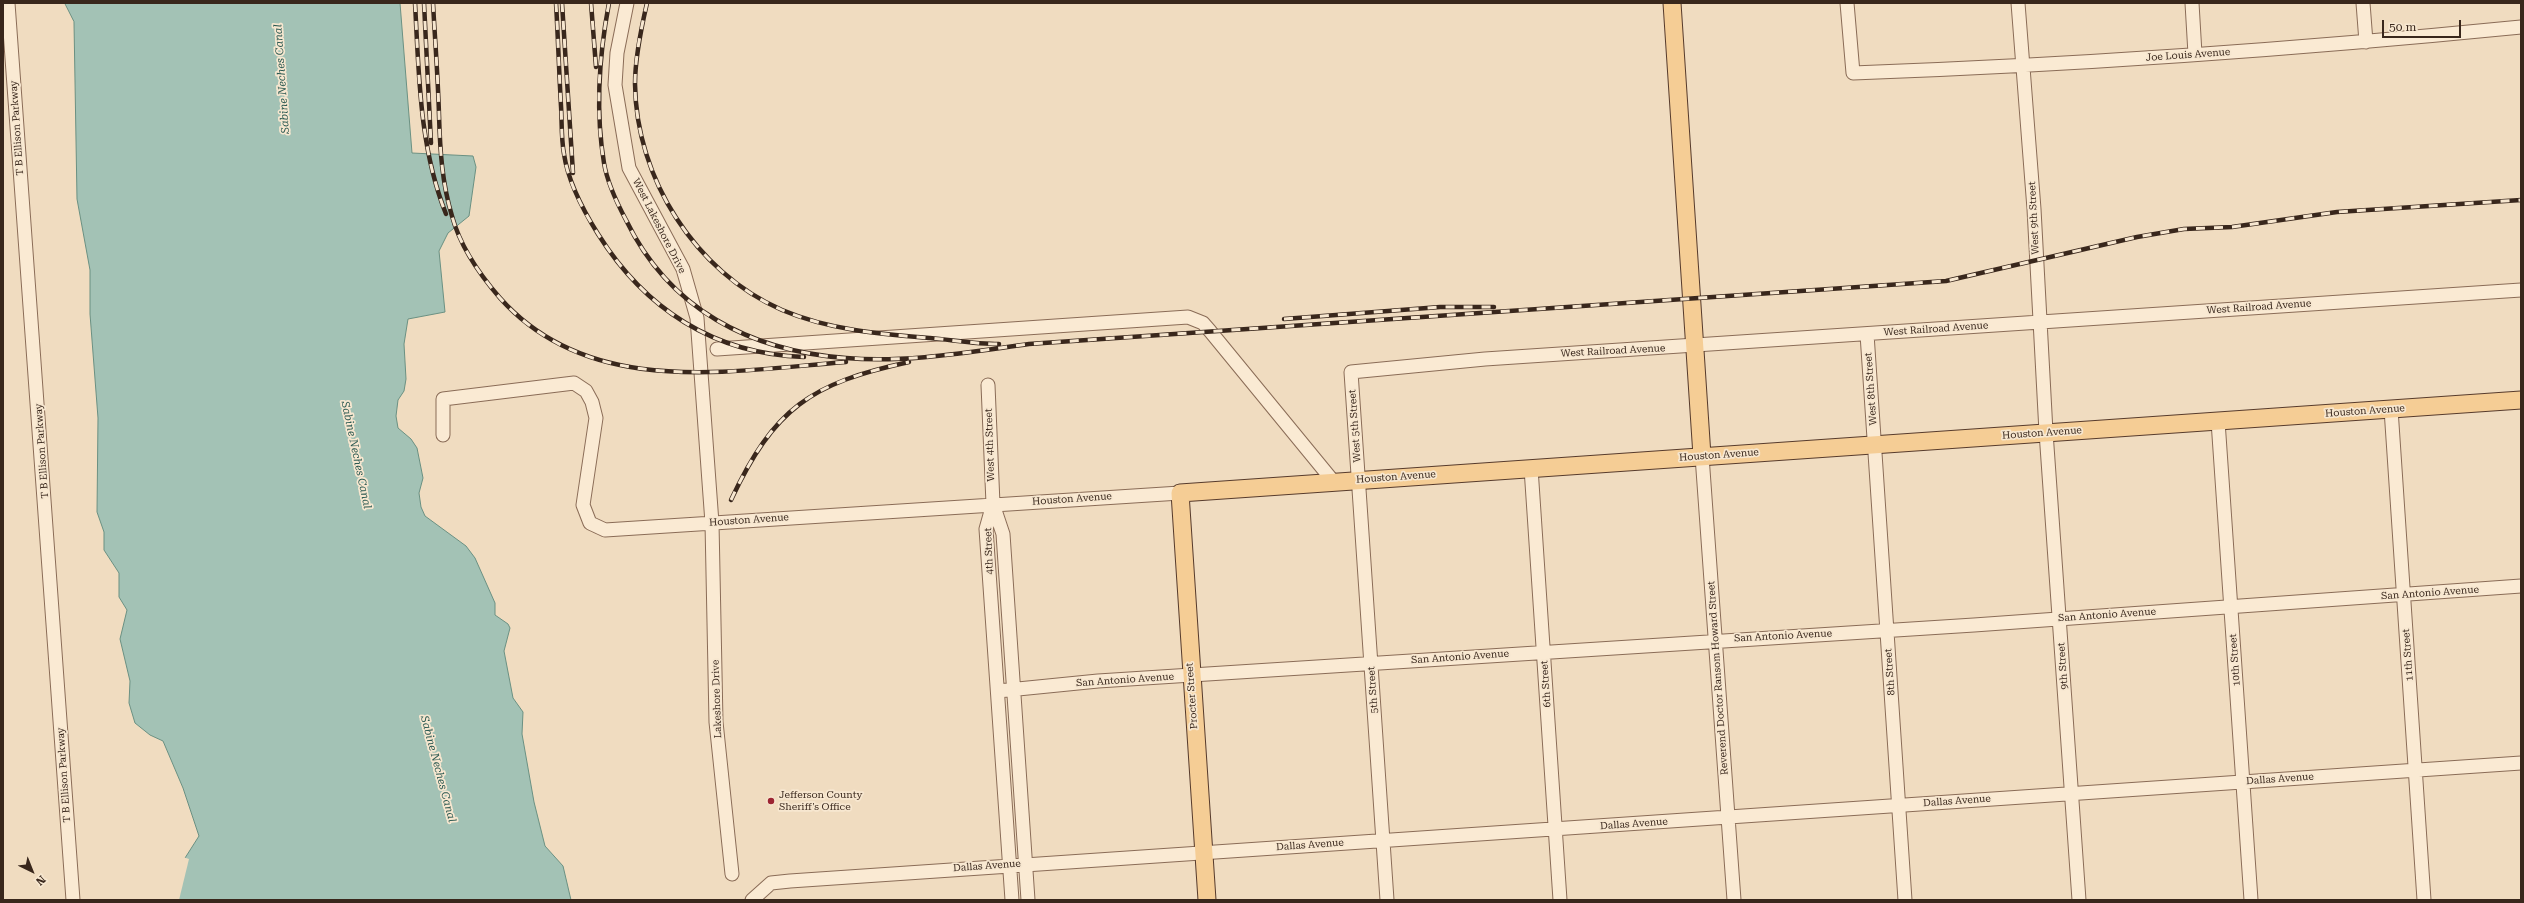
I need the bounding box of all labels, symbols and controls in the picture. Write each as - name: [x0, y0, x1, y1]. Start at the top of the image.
- scale bar: [2384, 12, 2463, 38]
- text: 50 m: [2389, 20, 2416, 34]
- water label: Sabine Neches Canal: [272, 24, 292, 134]
- street label: Joe Louis Avenue: [2145, 46, 2231, 64]
- street label: T B Ellison Parkway: [8, 80, 26, 176]
- street label: West Lakeshore Drive: [630, 177, 688, 275]
- street label: West 9th Street: [2026, 181, 2042, 255]
- street label: West Railroad Avenue: [2206, 297, 2312, 317]
- street label: West Railroad Avenue: [1883, 319, 1989, 339]
- street label: West Railroad Avenue: [1560, 342, 1666, 360]
- street label: West 8th Street: [1862, 352, 1880, 426]
- street label: West 5th Street: [1346, 389, 1364, 463]
- water label: Sabine Neches Canal: [338, 400, 374, 510]
- street label: Houston Avenue: [2325, 402, 2405, 420]
- street label: T B Ellison Parkway: [33, 403, 51, 499]
- street label: West 4th Street: [983, 408, 997, 482]
- street label: Houston Avenue: [2002, 424, 2082, 442]
- street label: Houston Avenue: [1679, 446, 1759, 464]
- street label: Houston Avenue: [1356, 468, 1436, 486]
- street label: Houston Avenue: [1032, 490, 1112, 508]
- street label: Houston Avenue: [709, 511, 789, 529]
- street label: 4th Street: [982, 527, 996, 575]
- street label: Reverend Doctor Ransom Howard Street: [1705, 581, 1731, 775]
- street label: San Antonio Avenue: [2381, 584, 2479, 602]
- street label: San Antonio Avenue: [2058, 606, 2156, 624]
- street label: San Antonio Avenue: [1734, 627, 1832, 645]
- street label: 11th Street: [2400, 628, 2416, 682]
- street label: 10th Street: [2227, 633, 2243, 687]
- street label: 9th Street: [2055, 642, 2071, 690]
- street label: San Antonio Avenue: [1411, 648, 1509, 666]
- street label: 8th Street: [1882, 648, 1898, 696]
- street label: Lakeshore Drive: [710, 659, 724, 739]
- street label: 6th Street: [1538, 660, 1554, 708]
- street label: Procter Street: [1184, 662, 1200, 730]
- street label: 5th Street: [1365, 666, 1381, 714]
- street label: San Antonio Avenue: [1076, 671, 1174, 689]
- water label: Sabine Neches Canal: [417, 714, 459, 824]
- street label: T B Ellison Parkway: [55, 727, 73, 823]
- street label: Dallas Avenue: [2246, 771, 2314, 787]
- place label: Jefferson County Sheriff's Office: [779, 789, 862, 812]
- street label: Dallas Avenue: [1923, 793, 1991, 809]
- marker: Jefferson County Sheriff's Office: [766, 796, 776, 806]
- street label: Dallas Avenue: [1600, 816, 1668, 832]
- street label: Dallas Avenue: [1276, 837, 1344, 853]
- north arrow: [12, 851, 52, 891]
- street label: Dallas Avenue: [953, 858, 1021, 874]
- text: N: [33, 872, 48, 888]

